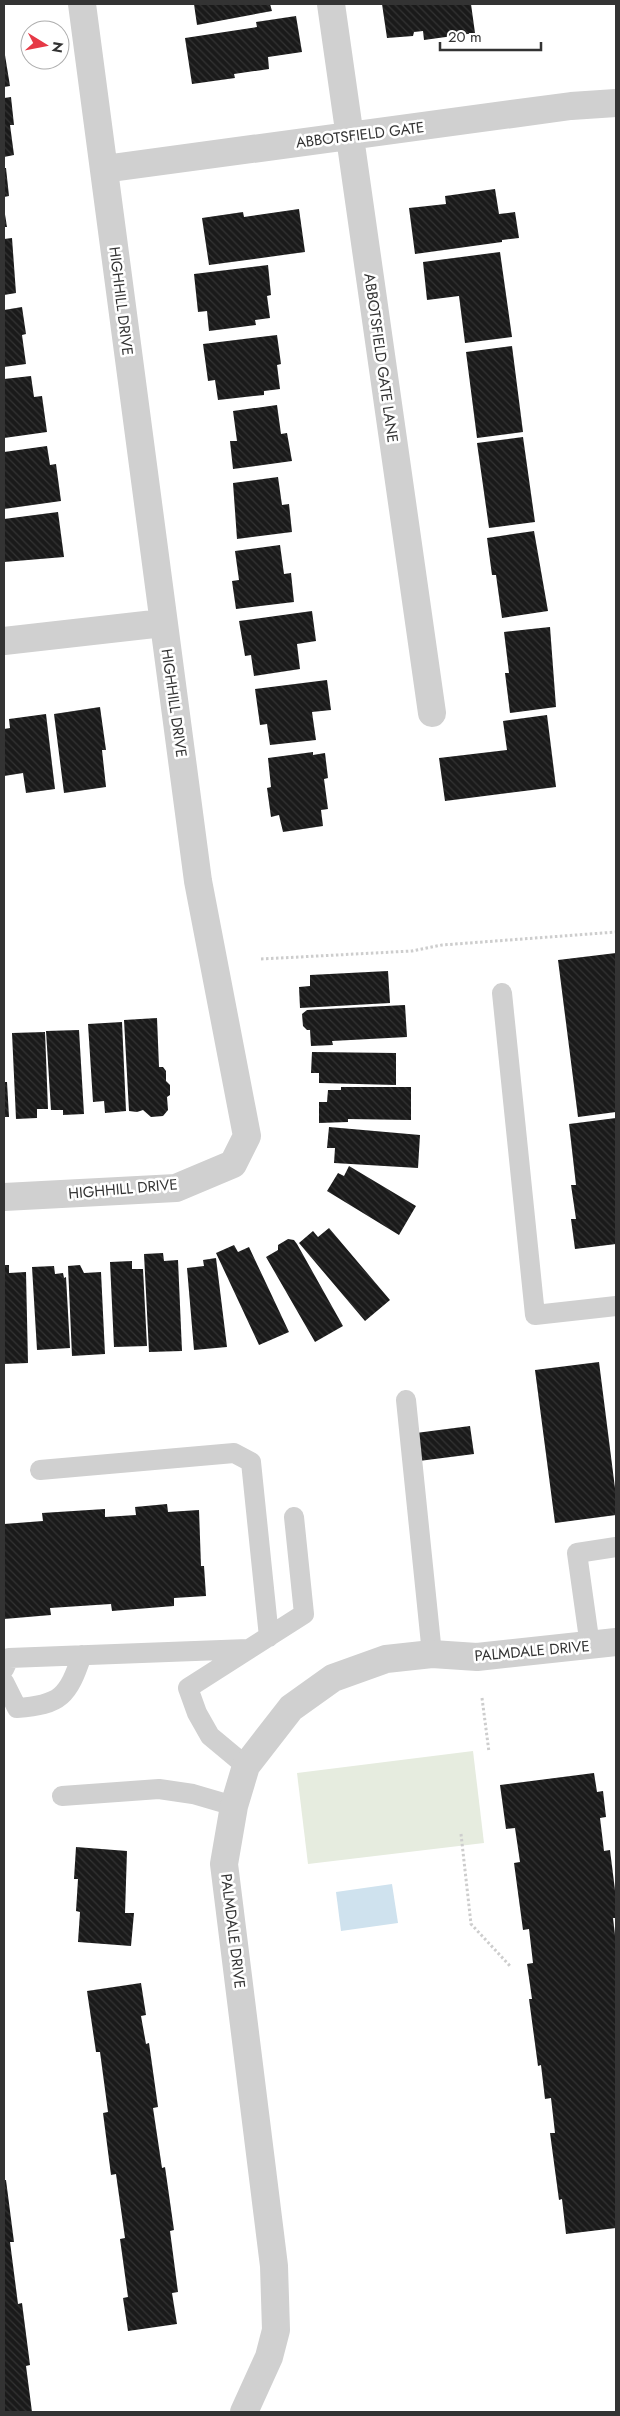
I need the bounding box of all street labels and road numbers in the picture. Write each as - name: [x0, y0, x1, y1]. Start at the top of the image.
- street label: ABBOTSFIELD GATE: [294, 116, 426, 154]
- street label: HIGHHILL DRIVE: [103, 245, 139, 357]
- street label: ABBOTSFIELD GATE LANE: [358, 272, 404, 444]
- street label: HIGHHILL DRIVE: [155, 647, 193, 759]
- street label: HIGHHILL DRIVE: [67, 1173, 179, 1205]
- street label: PALMDALE DRIVE: [473, 1635, 591, 1667]
- street label: PALMDALE DRIVE: [215, 1872, 251, 1990]

